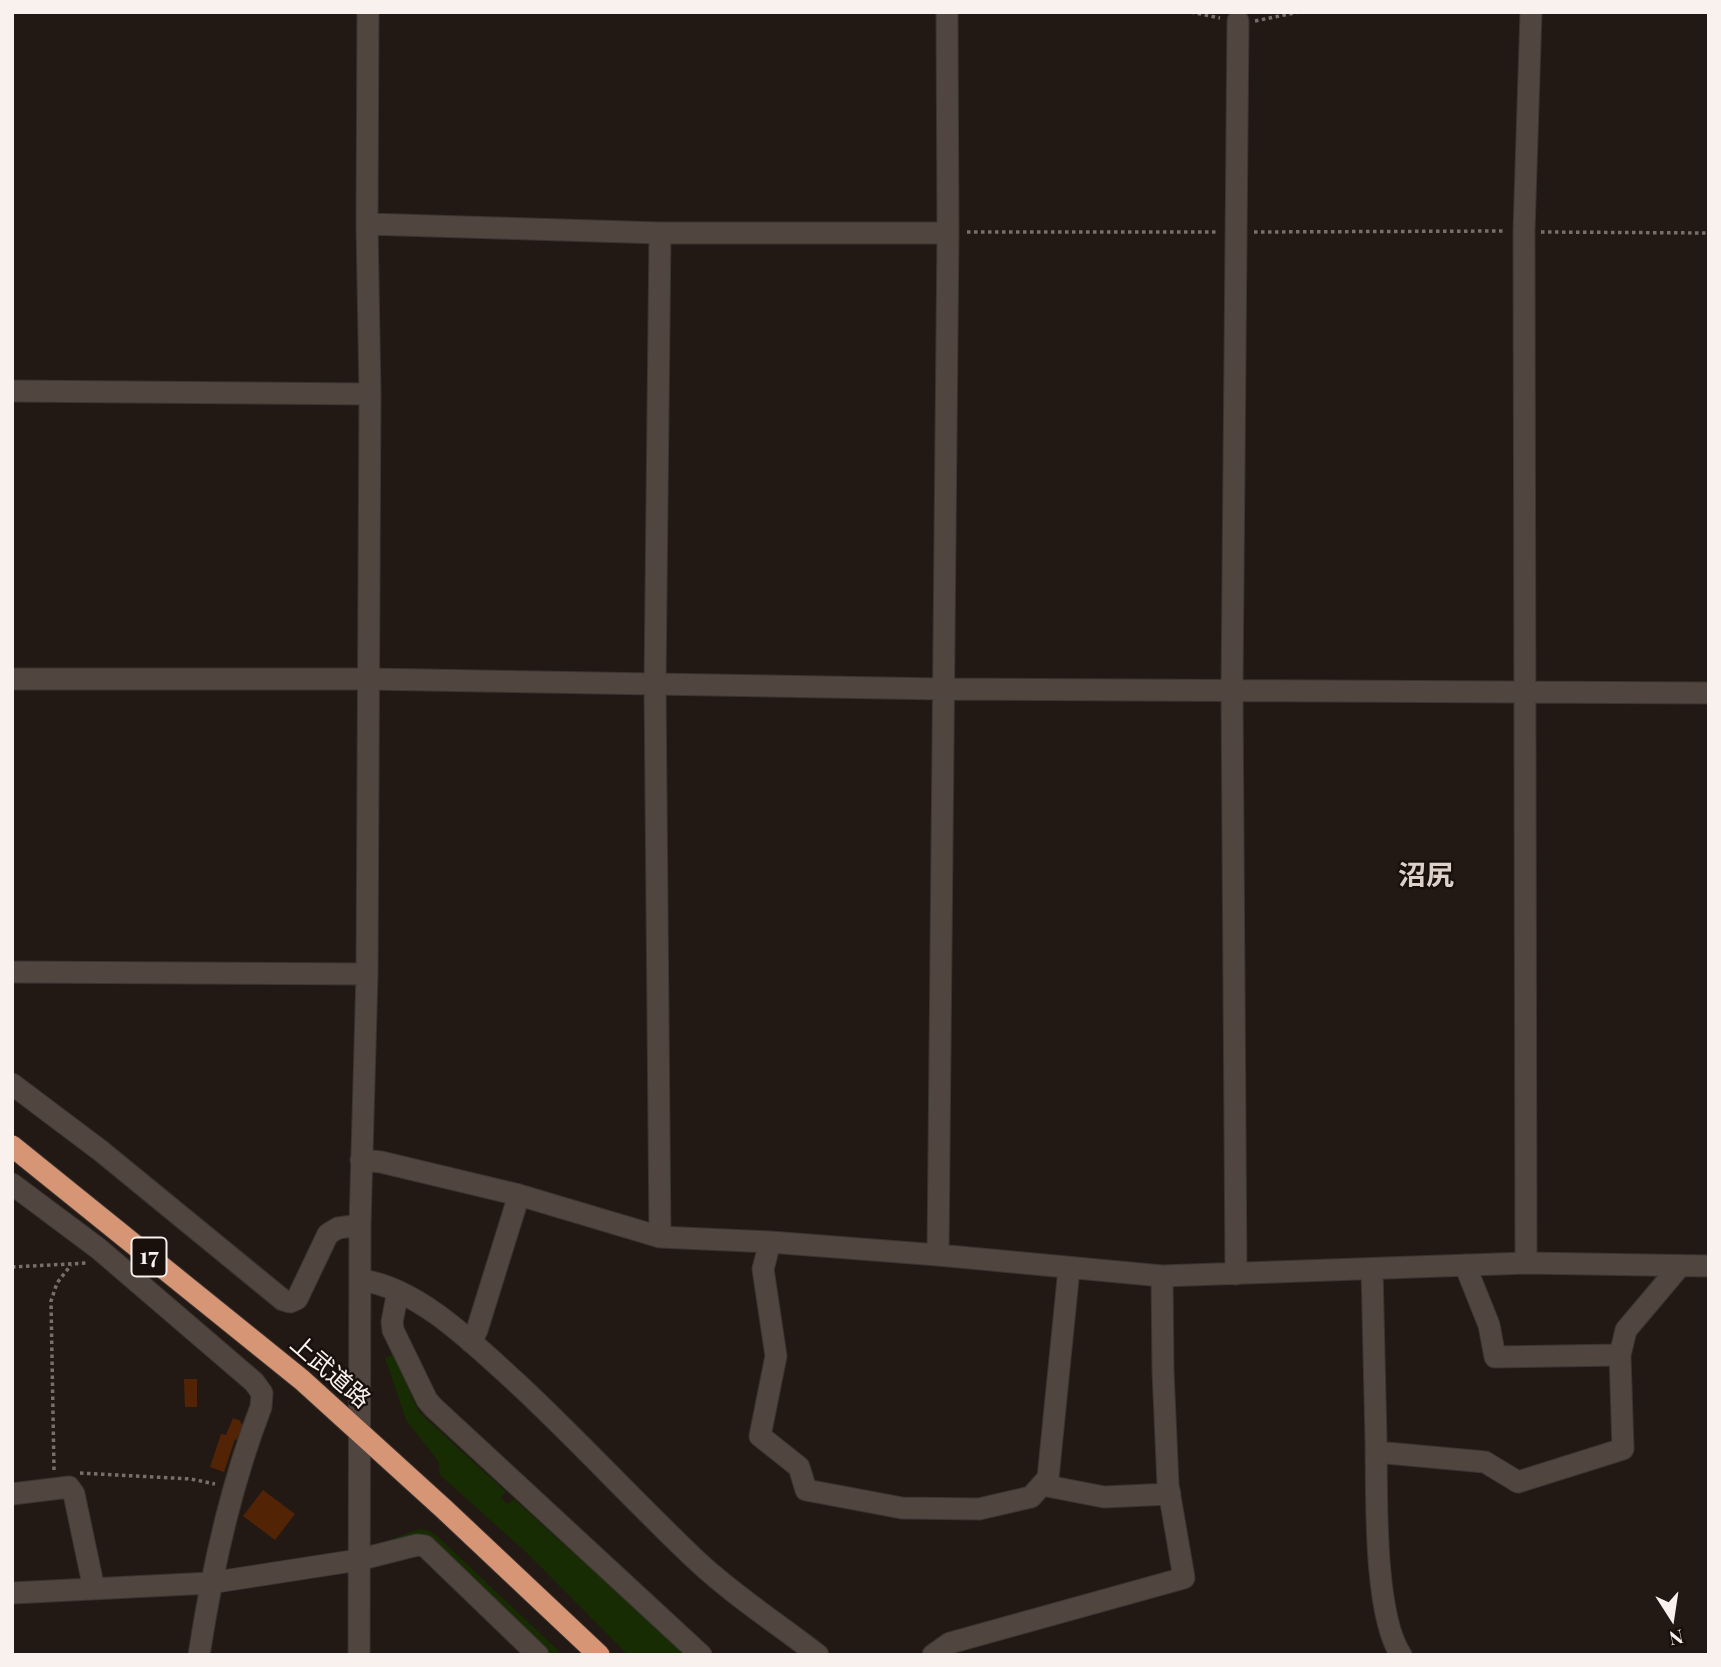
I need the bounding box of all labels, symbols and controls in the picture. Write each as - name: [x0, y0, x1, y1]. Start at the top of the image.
- district label: 沼尻: [1398, 859, 1454, 893]
- road number: 17: [132, 1238, 166, 1276]
- street label: 上武道路: [284, 1330, 376, 1414]
- north arrow: [1637, 1583, 1707, 1653]
- text: N: [1667, 1624, 1686, 1653]

